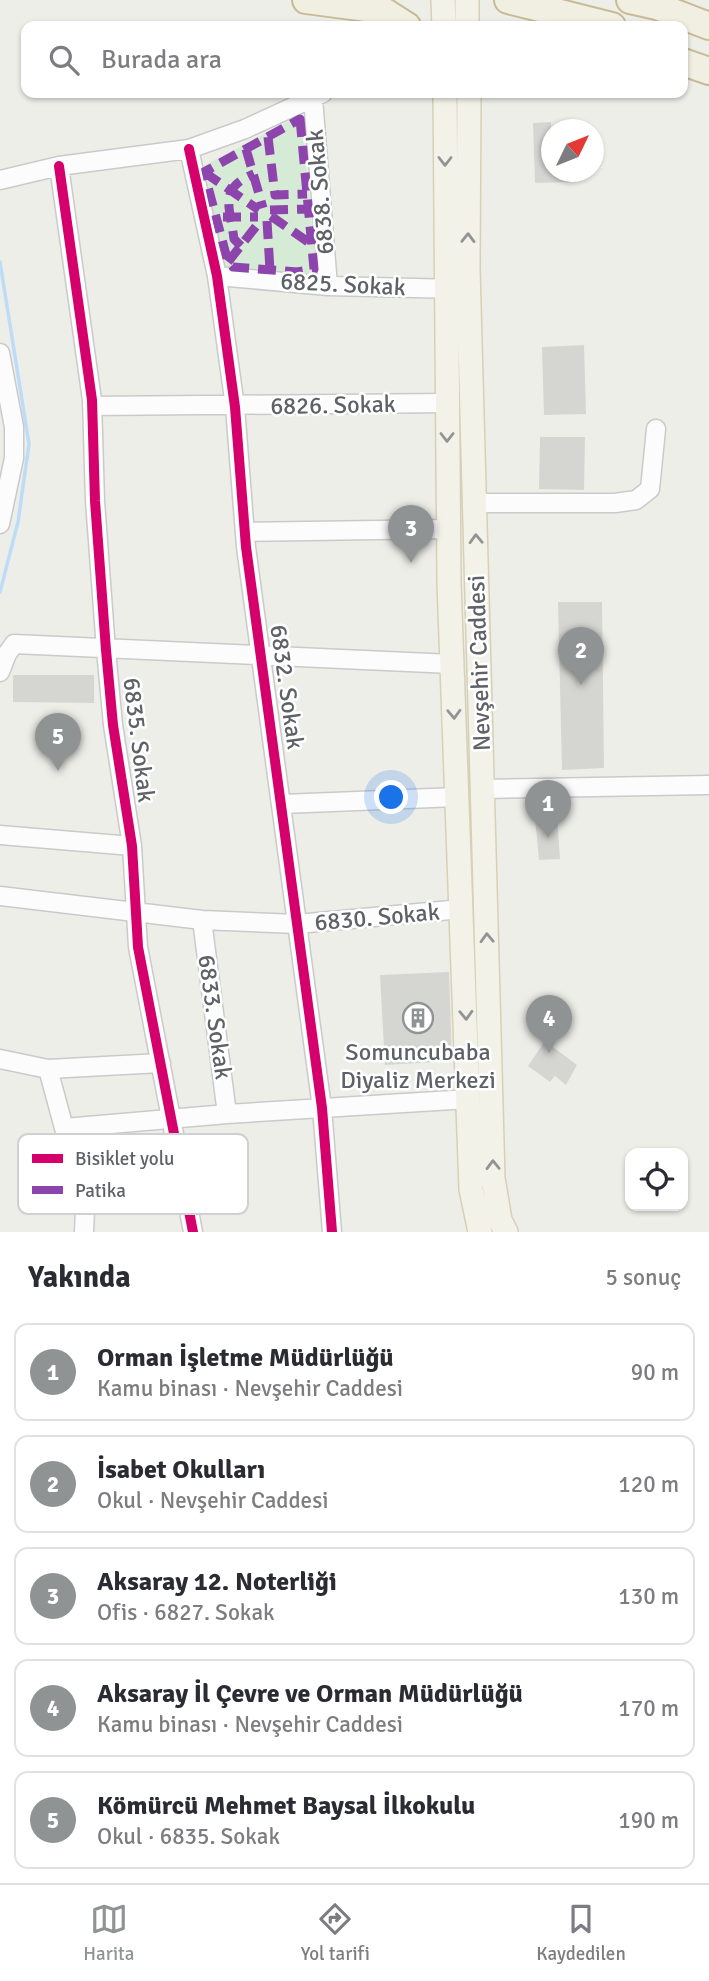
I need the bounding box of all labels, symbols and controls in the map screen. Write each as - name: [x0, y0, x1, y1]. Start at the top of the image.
- search box: [21, 21, 688, 98]
- icon: search: [45, 41, 83, 79]
- text: Burada ara: [101, 44, 222, 76]
- north arrow: [541, 119, 604, 182]
- street label: 6838. Sokak: [300, 128, 340, 256]
- one-way arrow: [437, 156, 453, 167]
- one-way arrow: [461, 233, 476, 244]
- street label: 6825. Sokak: [280, 266, 406, 302]
- street label: 6826. Sokak: [270, 389, 396, 421]
- one-way arrow: [439, 433, 455, 443]
- pin: 3: [388, 505, 434, 563]
- one-way arrow: [468, 533, 484, 544]
- street label: Nevşehir Caddesi: [461, 574, 497, 752]
- street label: 6832. Sokak: [263, 623, 311, 751]
- pin: 2: [558, 627, 604, 685]
- street label: 6835. Sokak: [116, 676, 162, 804]
- one-way arrow: [446, 709, 461, 720]
- pin: 5: [35, 713, 81, 771]
- your location: [374, 780, 408, 814]
- pin: 1: [525, 780, 571, 838]
- street label: 6830. Sokak: [313, 897, 441, 937]
- one-way arrow: [480, 932, 495, 943]
- street label: 6833. Sokak: [191, 953, 239, 1081]
- pin: 4: [526, 995, 572, 1053]
- building icon: Somuncubaba Diyaliz Merkezi: [401, 1001, 435, 1035]
- one-way arrow: [458, 1009, 473, 1020]
- place label: Somuncubaba Diyaliz Merkezi: [340, 1037, 496, 1095]
- legend: [18, 1134, 248, 1214]
- text: Bisiklet yolu: [75, 1147, 174, 1171]
- map controls: [625, 1148, 688, 1211]
- button: locate: [625, 1148, 688, 1211]
- one-way arrow: [485, 1160, 501, 1170]
- text: Patika: [75, 1179, 126, 1203]
- text: Yakında: [28, 1259, 131, 1296]
- text: 5 sonuç: [606, 1263, 681, 1292]
- text: Orman İşletme Müdürlüğü: [97, 1342, 394, 1374]
- text: 1: [47, 1358, 59, 1387]
- text: 90 m: [631, 1358, 679, 1387]
- text: Kamu binası · Nevşehir Caddesi: [97, 1374, 403, 1403]
- text: İsabet Okulları: [97, 1454, 265, 1486]
- text: 2: [47, 1470, 59, 1499]
- text: 120 m: [618, 1470, 679, 1499]
- text: Okul · Nevşehir Caddesi: [97, 1486, 328, 1515]
- text: Aksaray 12. Noterliği: [97, 1566, 337, 1598]
- text: 3: [47, 1582, 59, 1611]
- text: 130 m: [618, 1582, 679, 1611]
- text: Ofis · 6827. Sokak: [97, 1598, 275, 1627]
- text: Aksaray İl Çevre ve Orman Müdürlüğü: [97, 1678, 523, 1710]
- text: 4: [47, 1694, 59, 1723]
- text: 170 m: [618, 1694, 679, 1723]
- text: Kamu binası · Nevşehir Caddesi: [97, 1710, 403, 1739]
- text: Kömürcü Mehmet Baysal İlkokulu: [97, 1790, 475, 1822]
- text: 5: [47, 1806, 59, 1835]
- text: 190 m: [618, 1806, 679, 1835]
- text: Okul · 6835. Sokak: [97, 1822, 280, 1851]
- tab: Harita: [83, 1900, 134, 1966]
- tab: Yol tarifi: [301, 1900, 370, 1966]
- tab: Kaydedilen: [536, 1900, 626, 1966]

